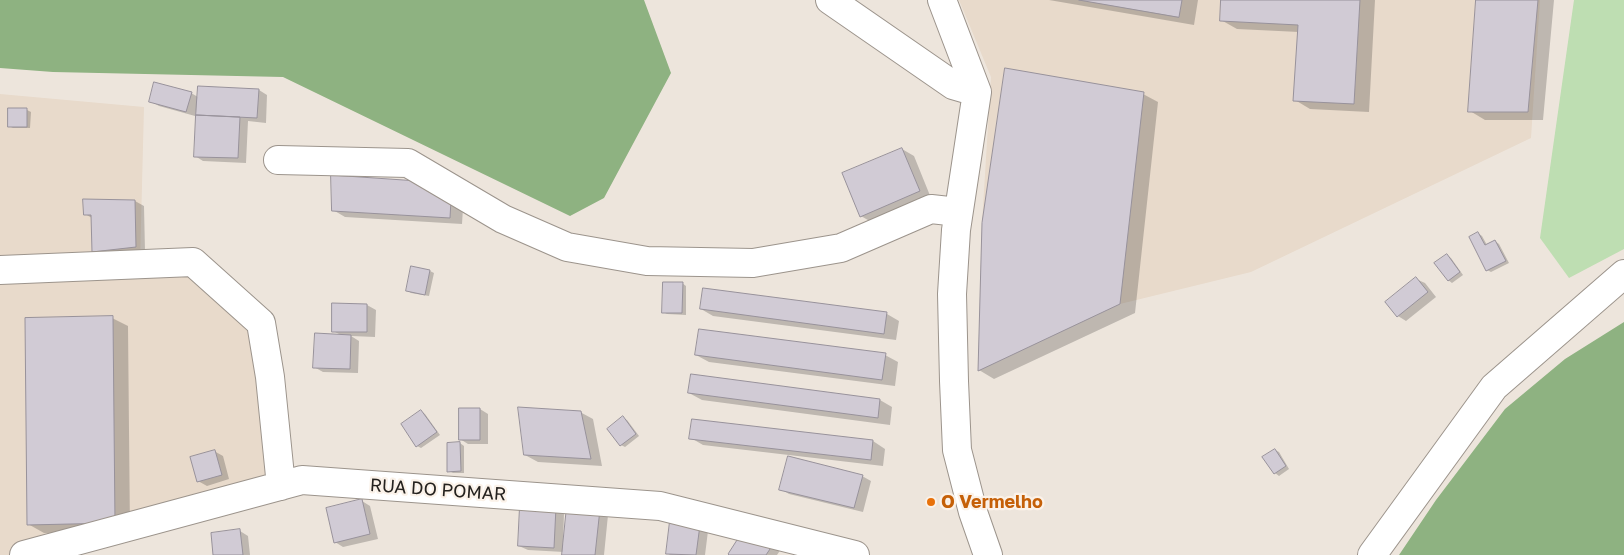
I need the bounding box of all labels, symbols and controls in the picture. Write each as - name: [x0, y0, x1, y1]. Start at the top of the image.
- street label: RUA DO POMAR: [369, 474, 507, 506]
- place label: O Vermelho: [941, 491, 1043, 513]
- marker: O Vermelho: [925, 496, 937, 508]

